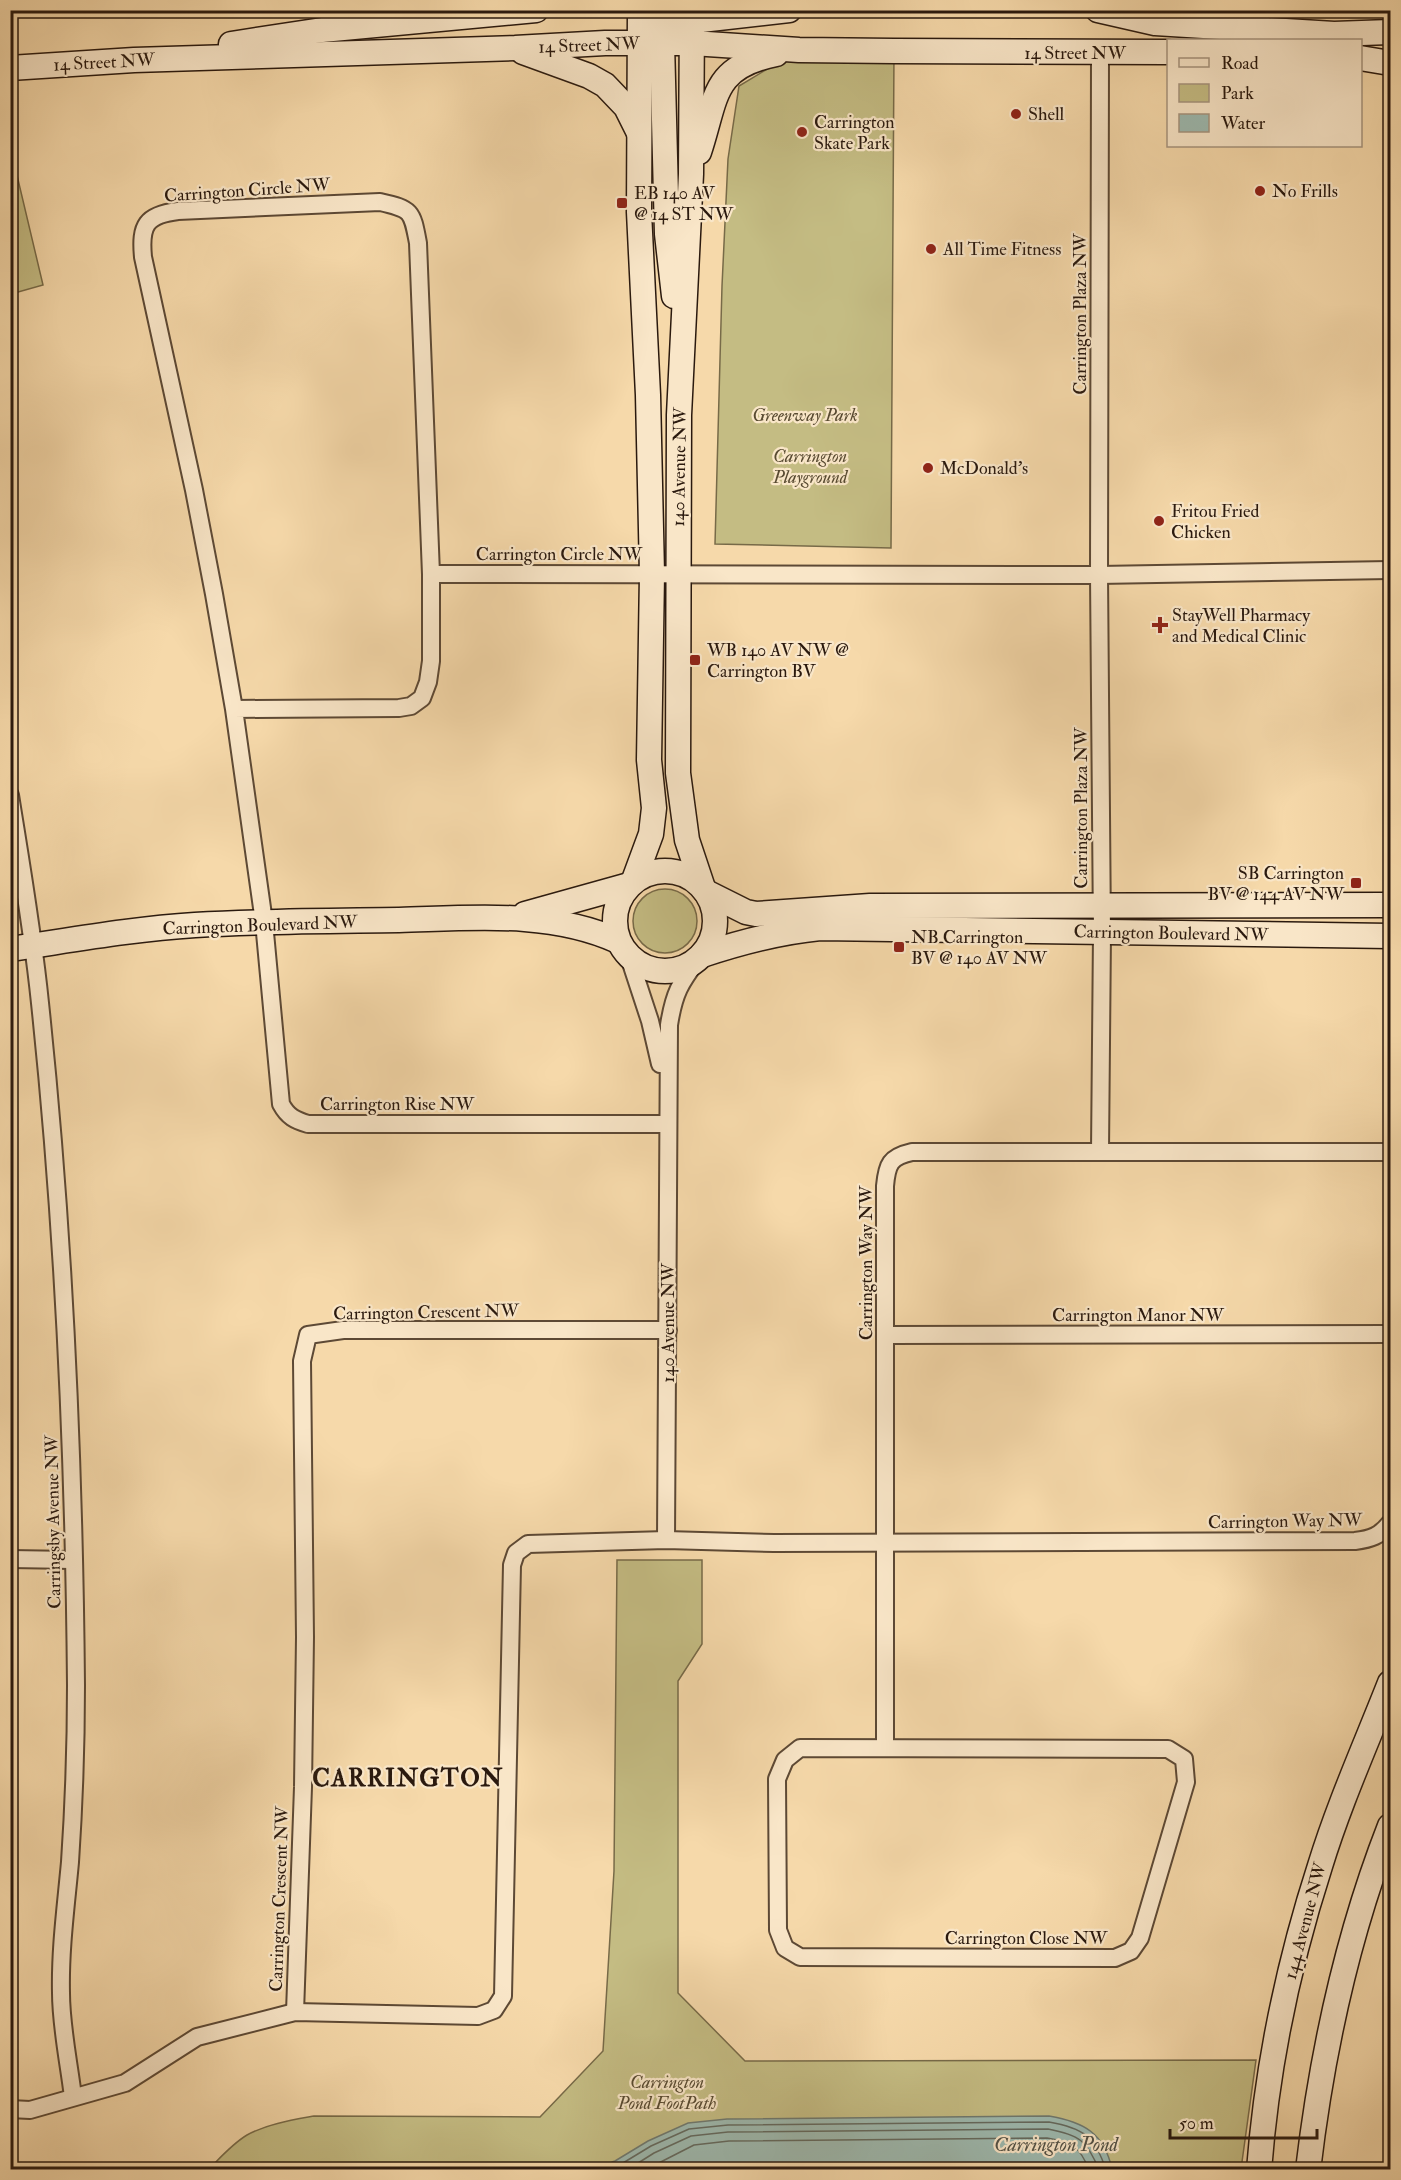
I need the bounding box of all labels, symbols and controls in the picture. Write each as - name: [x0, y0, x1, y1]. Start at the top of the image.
- street label: 14 Street NW: [538, 32, 641, 59]
- legend: [1167, 39, 1362, 147]
- street label: 14 Street NW: [1024, 42, 1126, 65]
- street label: 14 Street NW: [53, 48, 156, 77]
- text: Road: [1221, 52, 1259, 75]
- text: Park: [1221, 82, 1254, 105]
- place label: Shell: [1028, 103, 1065, 126]
- marker: Shell: [1009, 107, 1023, 121]
- place label: Carrington Skate Park: [814, 111, 895, 155]
- text: Water: [1220, 112, 1265, 135]
- marker: Carrington Skate Park: [795, 125, 809, 139]
- street label: Carrington Circle NW: [163, 173, 331, 208]
- place label: No Frills: [1272, 180, 1338, 203]
- place label: EB 140 AV @ 14 ST NW: [634, 182, 734, 226]
- marker: No Frills: [1253, 184, 1267, 198]
- marker: EB 140 AV @ 14 ST NW: [615, 196, 629, 210]
- street label: Carrington Plaza NW: [1069, 233, 1092, 395]
- place label: All Time Fitness: [942, 238, 1061, 261]
- marker: All Time Fitness: [924, 242, 938, 256]
- park label: Greenway Park: [752, 404, 858, 427]
- street label: 140 Avenue NW: [667, 406, 692, 527]
- park label: Carrington Playground: [772, 445, 849, 489]
- place label: McDonald's: [940, 457, 1028, 480]
- marker: McDonald's: [921, 461, 935, 475]
- place label: Fritou Fried Chicken: [1171, 500, 1260, 544]
- marker: Fritou Fried Chicken: [1152, 514, 1166, 528]
- street label: Carrington Circle NW: [476, 543, 643, 566]
- place label: StayWell Pharmacy and Medical Clinic: [1172, 604, 1311, 648]
- marker: StayWell Pharmacy and Medical Clinic: [1153, 618, 1167, 632]
- place label: WB 140 AV NW @ Carrington BV: [706, 639, 849, 683]
- marker: WB 140 AV NW @ Carrington BV: [688, 653, 702, 667]
- street label: Carrington Plaza NW: [1070, 727, 1093, 889]
- place label: SB Carrington BV @ 144 AV NW: [1208, 862, 1345, 906]
- marker: SB Carrington BV @ 144 AV NW: [1349, 876, 1363, 890]
- street label: Carrington Boulevard NW: [162, 911, 359, 940]
- street label: Carrington Boulevard NW: [1073, 920, 1269, 947]
- place label: NB Carrington BV @ 140 AV NW: [911, 926, 1048, 970]
- marker: NB Carrington BV @ 140 AV NW: [892, 940, 906, 954]
- street label: Carrington Rise NW: [320, 1093, 475, 1116]
- street label: Carrington Way NW: [855, 1185, 878, 1340]
- street label: 140 Avenue NW: [657, 1263, 680, 1383]
- street label: Carrington Crescent NW: [333, 1299, 520, 1326]
- street label: Carrington Manor NW: [1052, 1304, 1225, 1327]
- street label: Carringsby Avenue NW: [40, 1434, 67, 1609]
- street label: Carrington Way NW: [1208, 1509, 1363, 1534]
- district label: CARRINGTON: [312, 1763, 504, 1794]
- street label: Carrington Crescent NW: [265, 1805, 294, 1992]
- street label: 144 Avenue NW: [1279, 1860, 1332, 1982]
- street label: Carrington Close NW: [945, 1927, 1108, 1950]
- park label: Carrington Pond FootPath: [617, 2071, 716, 2115]
- scale bar: [1170, 2102, 1317, 2140]
- text: 50 m: [1179, 2112, 1214, 2135]
- water label: Carrington Pond: [994, 2132, 1120, 2157]

